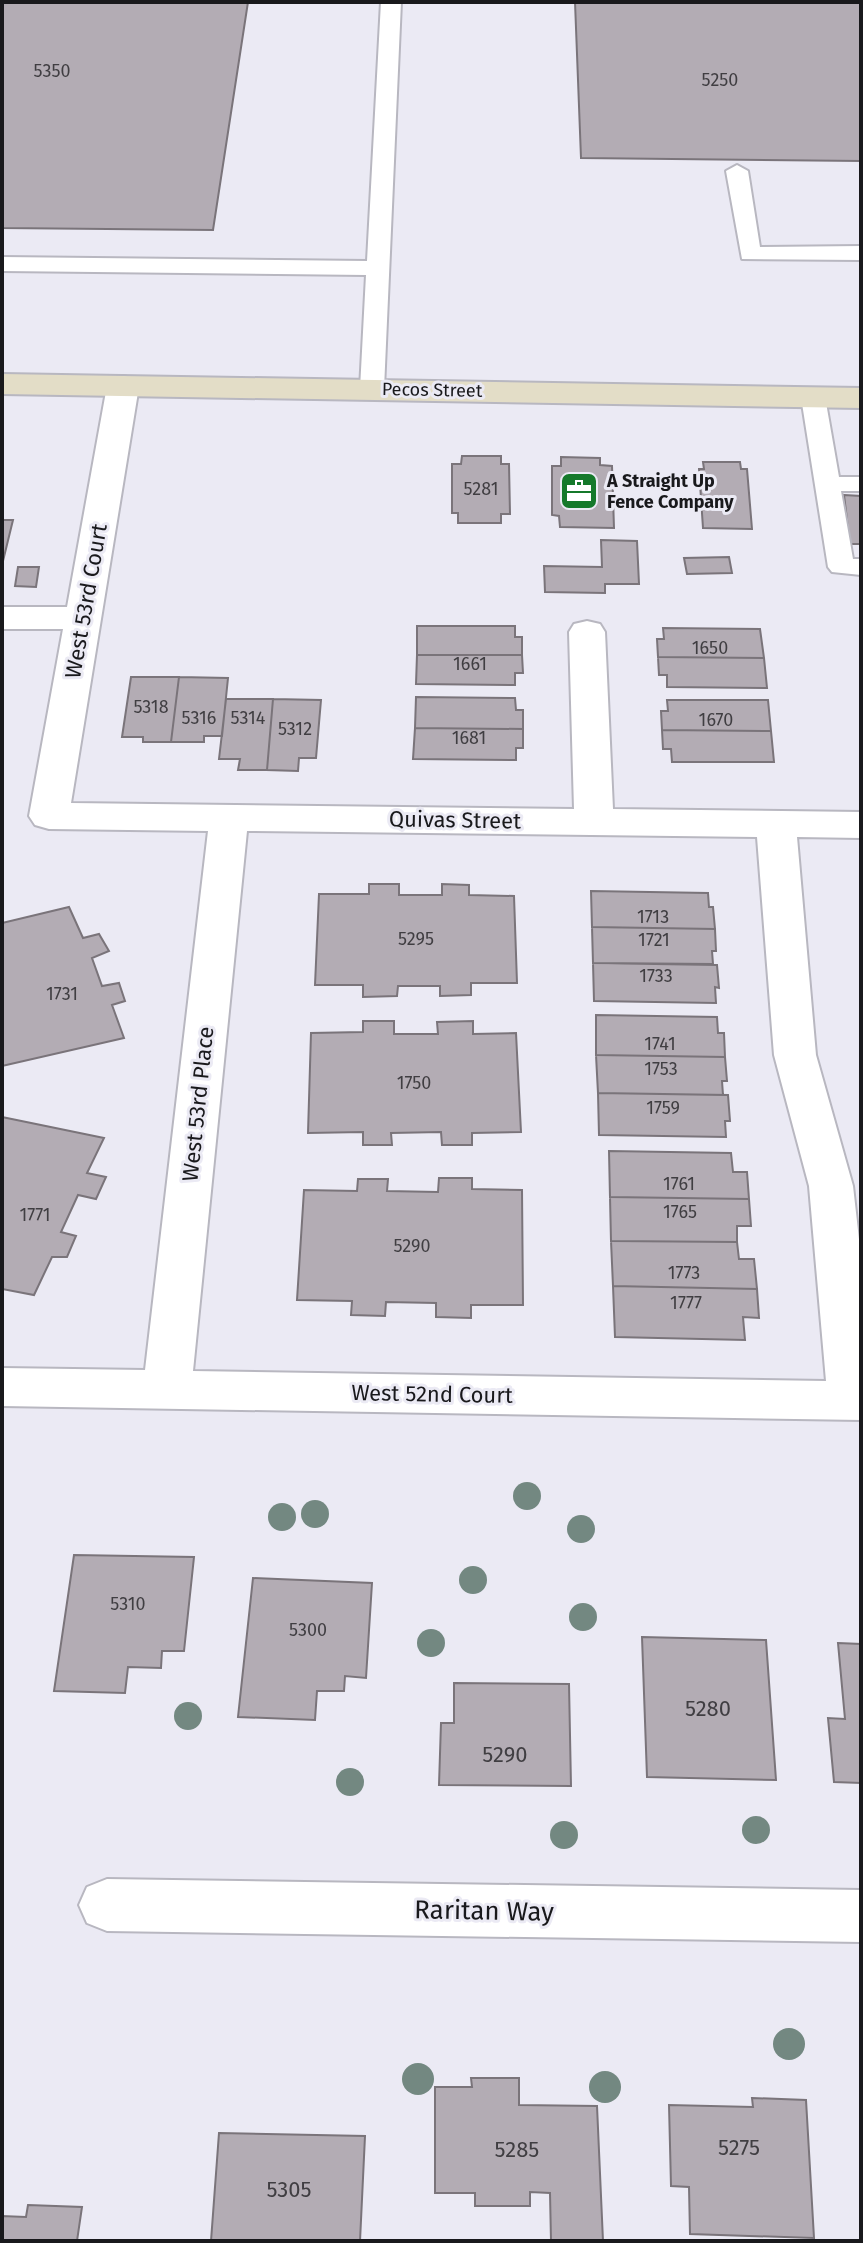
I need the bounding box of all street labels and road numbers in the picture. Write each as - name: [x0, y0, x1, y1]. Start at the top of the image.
- street label: Pecos Street: [382, 378, 483, 402]
- street label: West 53rd Court: [59, 521, 113, 680]
- street label: Quivas Street: [389, 805, 521, 835]
- street label: West 53rd Place: [176, 1025, 220, 1183]
- street label: West 52nd Court: [351, 1379, 513, 1409]
- street label: Raritan Way: [414, 1894, 554, 1928]

